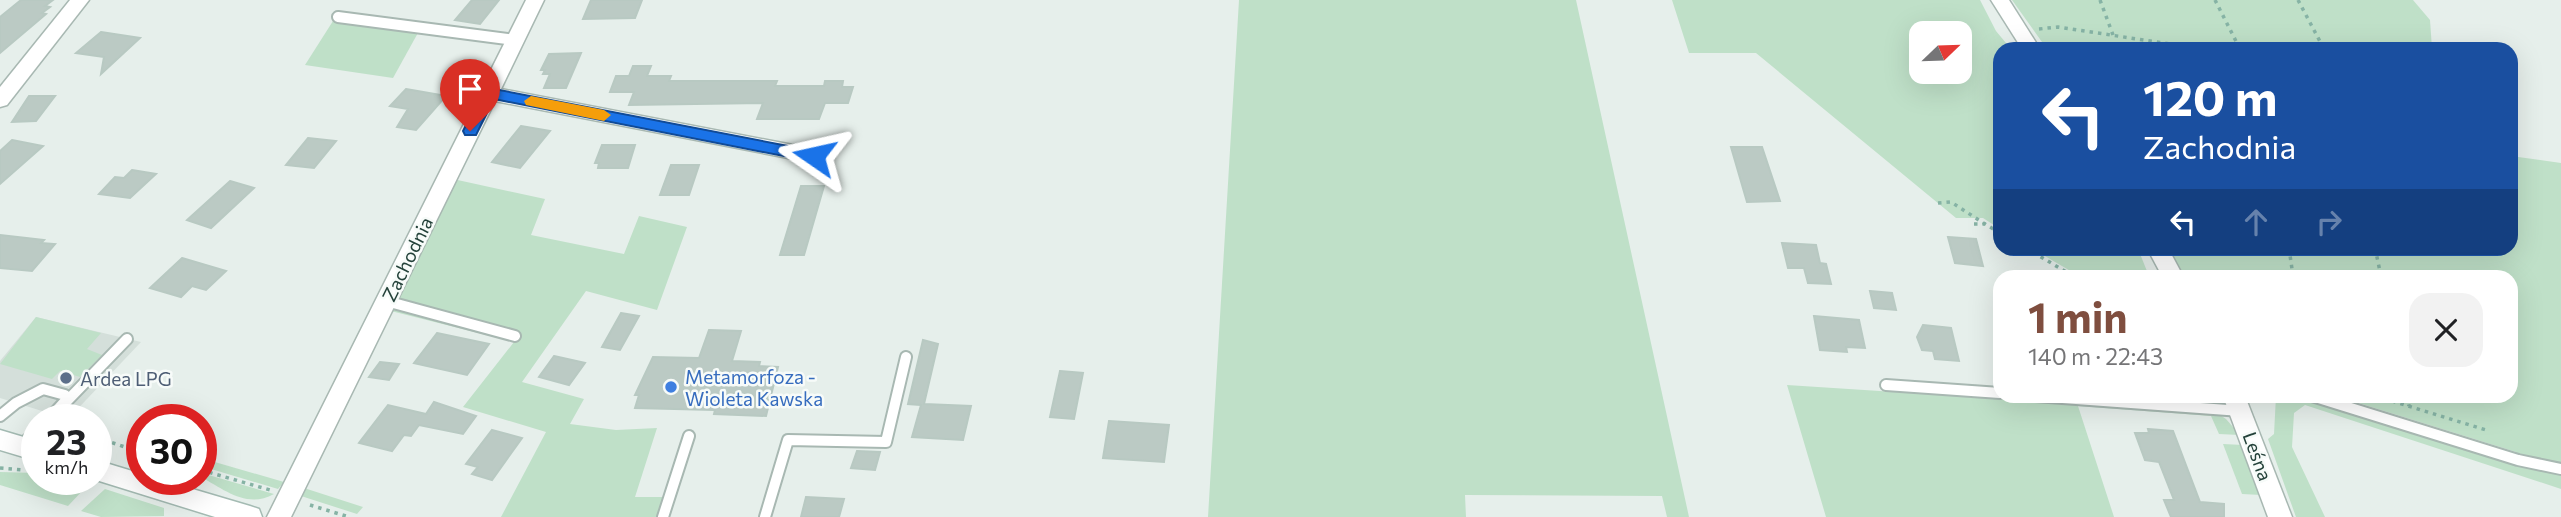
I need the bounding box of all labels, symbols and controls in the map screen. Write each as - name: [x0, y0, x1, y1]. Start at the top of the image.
- north arrow: [1909, 21, 1972, 84]
- map controls: [1909, 21, 1972, 84]
- pin: [440, 59, 500, 131]
- text: 120 m: [2143, 66, 2277, 126]
- icon: arrive: [451, 70, 489, 108]
- icon: left: [2028, 70, 2119, 161]
- position arrow: [777, 119, 851, 193]
- text: Zachodnia: [2143, 126, 2296, 166]
- icon: left: [2164, 203, 2202, 241]
- icon: ahead: [2237, 203, 2275, 241]
- icon: right: [2310, 203, 2348, 241]
- street label: Zachodnia: [377, 213, 437, 305]
- text: 1 min: [2028, 290, 2128, 342]
- button: close: [2409, 293, 2483, 367]
- text: 140 m · 22:43: [2028, 342, 2163, 370]
- place label: Metamorfoza - Wioleta Kawska: [685, 365, 823, 410]
- place label: Ardea LPG: [80, 367, 172, 390]
- marker: Ardea LPG: [58, 370, 74, 386]
- marker: Metamorfoza - Wioleta Kawska: [663, 379, 679, 395]
- speed limit sign: 30: [126, 404, 217, 495]
- text: 23: [46, 419, 87, 462]
- street label: Leśna: [2239, 428, 2277, 484]
- text: km/h: [45, 456, 88, 478]

